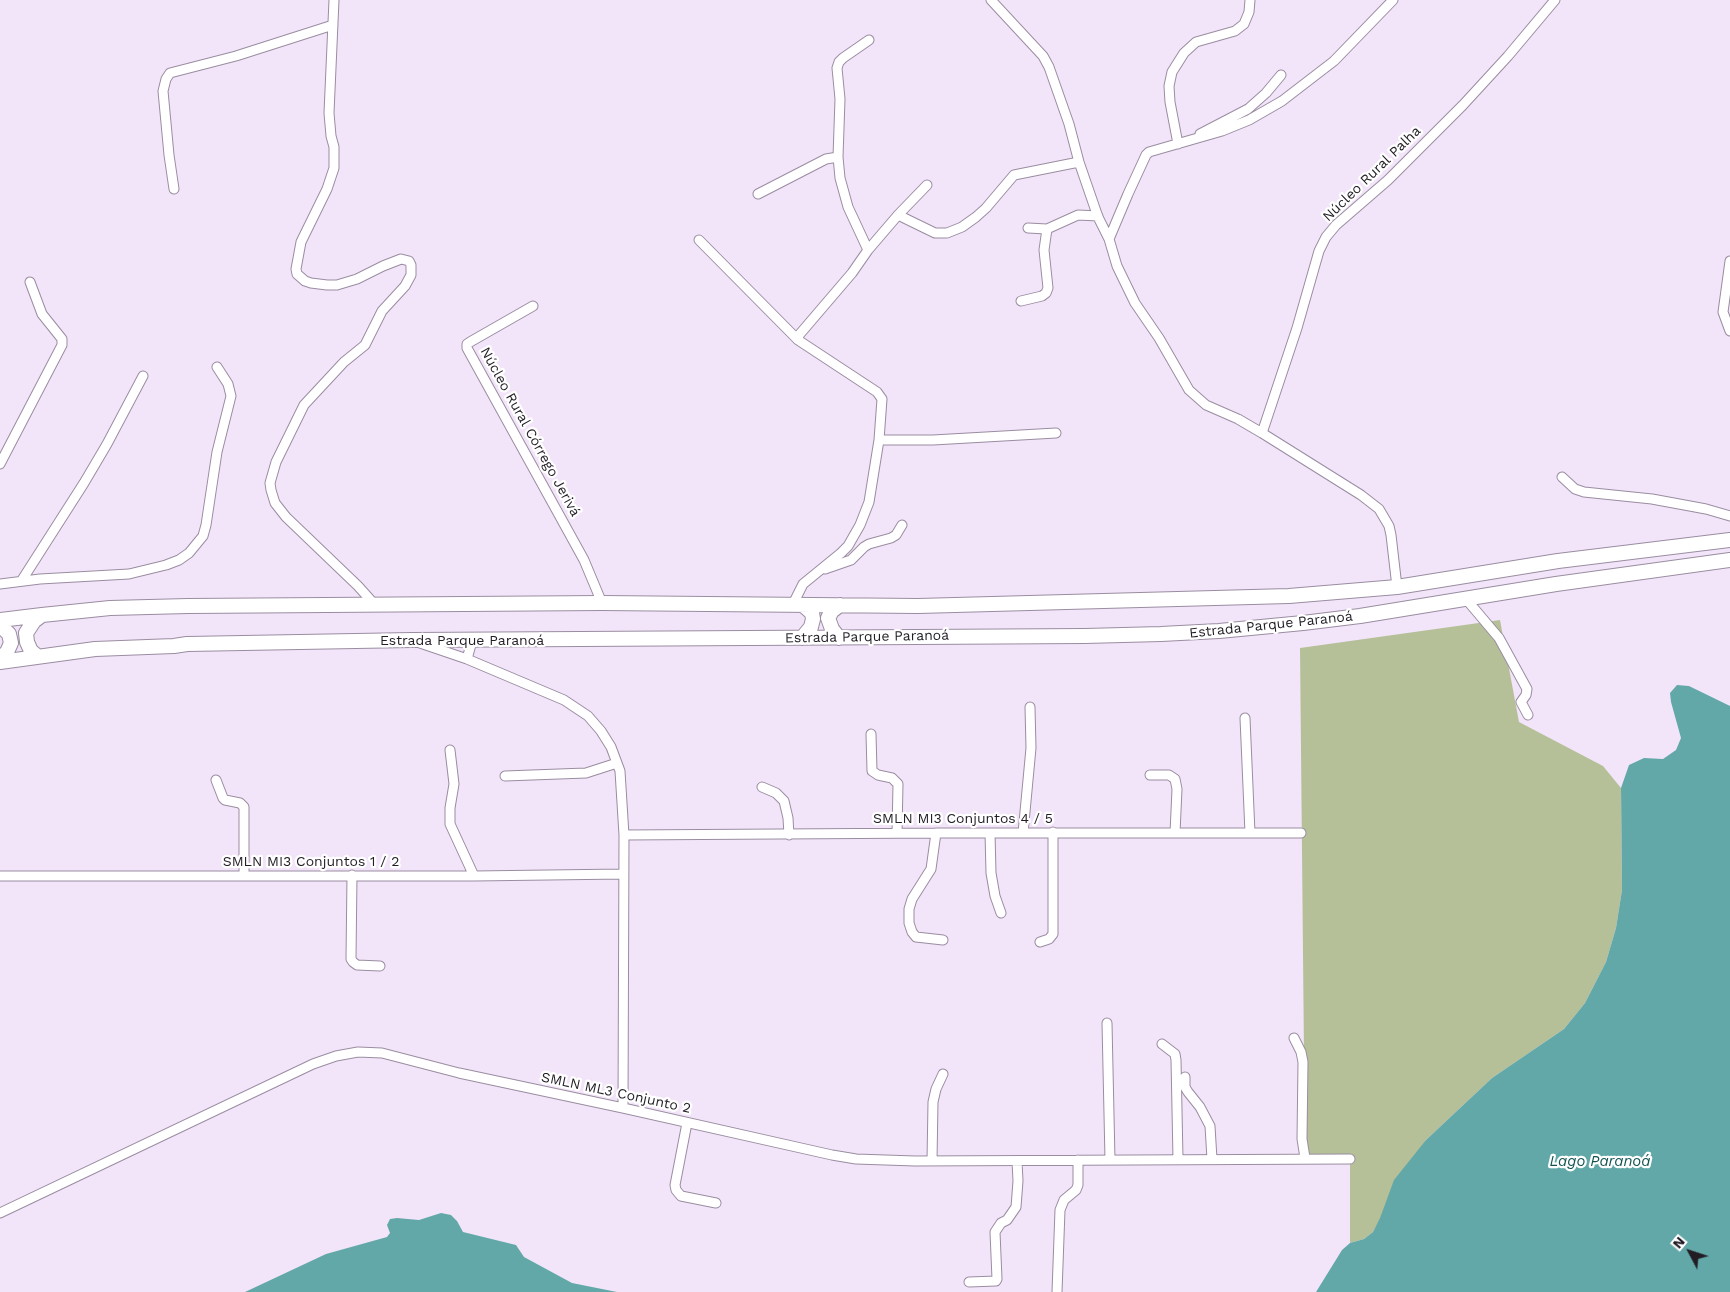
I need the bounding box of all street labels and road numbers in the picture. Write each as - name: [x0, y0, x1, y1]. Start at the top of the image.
- street label: Núcleo Rural Palha: [1319, 123, 1425, 225]
- street label: Núcleo Rural Córrego Jerivá: [476, 345, 584, 519]
- street label: Estrada Parque Paranoá: [1188, 608, 1354, 642]
- street label: Estrada Parque Paranoá: [785, 627, 949, 647]
- street label: Estrada Parque Paranoá: [380, 633, 544, 649]
- street label: SMLN MI3 Conjuntos 4 / 5: [873, 811, 1053, 827]
- street label: SMLN MI3 Conjuntos 1 / 2: [223, 854, 399, 870]
- street label: SMLN ML3 Conjunto 2: [540, 1069, 692, 1117]

